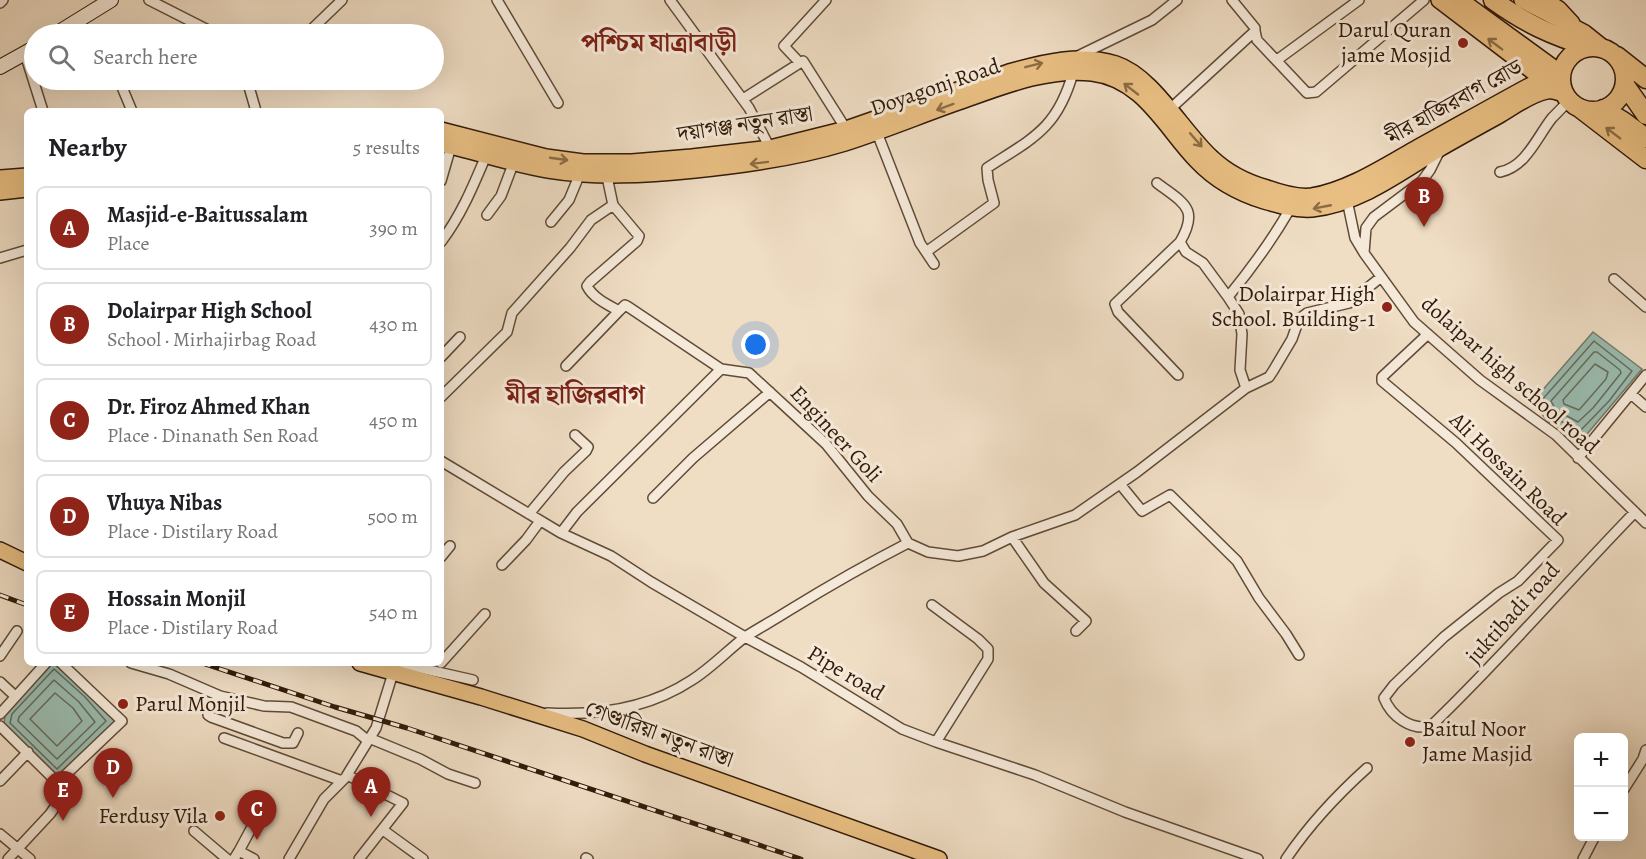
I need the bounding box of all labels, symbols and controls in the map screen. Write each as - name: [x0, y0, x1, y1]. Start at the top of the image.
- place label: Darul Quran jame Mosjid: [1337, 15, 1451, 70]
- search box: [24, 24, 444, 90]
- district label: পশ্চিম যাত্রাবাড়ী: [581, 25, 737, 60]
- marker: Darul Quran jame Mosjid: [1456, 36, 1470, 50]
- one-way arrow: [1487, 38, 1503, 50]
- icon: search: [45, 41, 78, 74]
- text: Search here: [93, 42, 198, 72]
- street label: Doyagonj Road: [866, 51, 1004, 123]
- street label: মীর হাজিরবাগ রোড: [1379, 51, 1529, 152]
- one-way arrow: [1024, 59, 1043, 71]
- one-way arrow: [1123, 82, 1139, 95]
- street label: দয়াগঞ্জ নতুন রাস্তা: [674, 98, 815, 150]
- one-way arrow: [936, 102, 955, 113]
- one-way arrow: [1605, 127, 1621, 139]
- text: Nearby: [48, 130, 127, 165]
- one-way arrow: [1189, 132, 1203, 147]
- text: 5 results: [353, 134, 420, 161]
- one-way arrow: [548, 154, 568, 165]
- one-way arrow: [749, 158, 769, 169]
- pin: B: [1404, 178, 1444, 227]
- text: Masjid-e-Baitussalam: [107, 200, 308, 230]
- one-way arrow: [1313, 202, 1332, 213]
- text: A: [63, 215, 76, 242]
- text: 390 m: [369, 215, 418, 242]
- text: Place: [107, 230, 149, 257]
- place label: Dolairpar High School. Building-1: [1211, 279, 1375, 334]
- street label: dolaipar high school road: [1414, 289, 1606, 461]
- text: Dolairpar High School: [107, 296, 312, 326]
- marker: Dolairpar High School. Building-1: [1380, 300, 1394, 314]
- text: B: [63, 311, 76, 338]
- text: 430 m: [369, 311, 418, 338]
- text: School · Mirhajirbag Road: [107, 326, 316, 353]
- your location: [741, 330, 770, 359]
- district label: মীর হাজিরবাগ: [504, 377, 646, 412]
- street label: Engineer Goli: [783, 379, 889, 489]
- text: Dr. Firoz Ahmed Khan: [107, 392, 310, 422]
- street label: Ali Hossain Road: [1442, 405, 1573, 533]
- text: C: [63, 407, 76, 434]
- text: 450 m: [369, 407, 418, 434]
- text: Place · Dinanath Sen Road: [107, 422, 318, 449]
- text: Vhuya Nibas: [107, 488, 222, 518]
- text: D: [63, 503, 76, 530]
- text: 500 m: [367, 503, 418, 530]
- text: Place · Distilary Road: [107, 518, 278, 545]
- street label: juktibadi road: [1459, 556, 1567, 670]
- text: Hossain Monjil: [107, 584, 246, 614]
- text: E: [64, 599, 75, 626]
- text: 540 m: [369, 599, 418, 626]
- text: Place · Distilary Road: [107, 614, 278, 641]
- street label: Pipe road: [802, 638, 890, 708]
- place label: Parul Monjil: [135, 689, 245, 719]
- street label: গেণ্ডারিয়া নতুন রাস্তা: [581, 693, 737, 775]
- marker: Parul Monjil: [116, 697, 130, 711]
- place label: Baitul Noor Jame Masjid: [1422, 714, 1533, 769]
- map controls: [1574, 733, 1628, 841]
- button: +: [1574, 733, 1628, 787]
- marker: Baitul Noor Jame Masjid: [1403, 735, 1417, 749]
- pin: D: [94, 748, 132, 798]
- pin: A: [352, 768, 391, 817]
- pin: E: [44, 772, 82, 821]
- button: −: [1574, 787, 1628, 841]
- pin: C: [238, 790, 276, 840]
- place label: Ferdusy Vila: [99, 801, 209, 831]
- marker: Ferdusy Vila: [213, 809, 227, 823]

